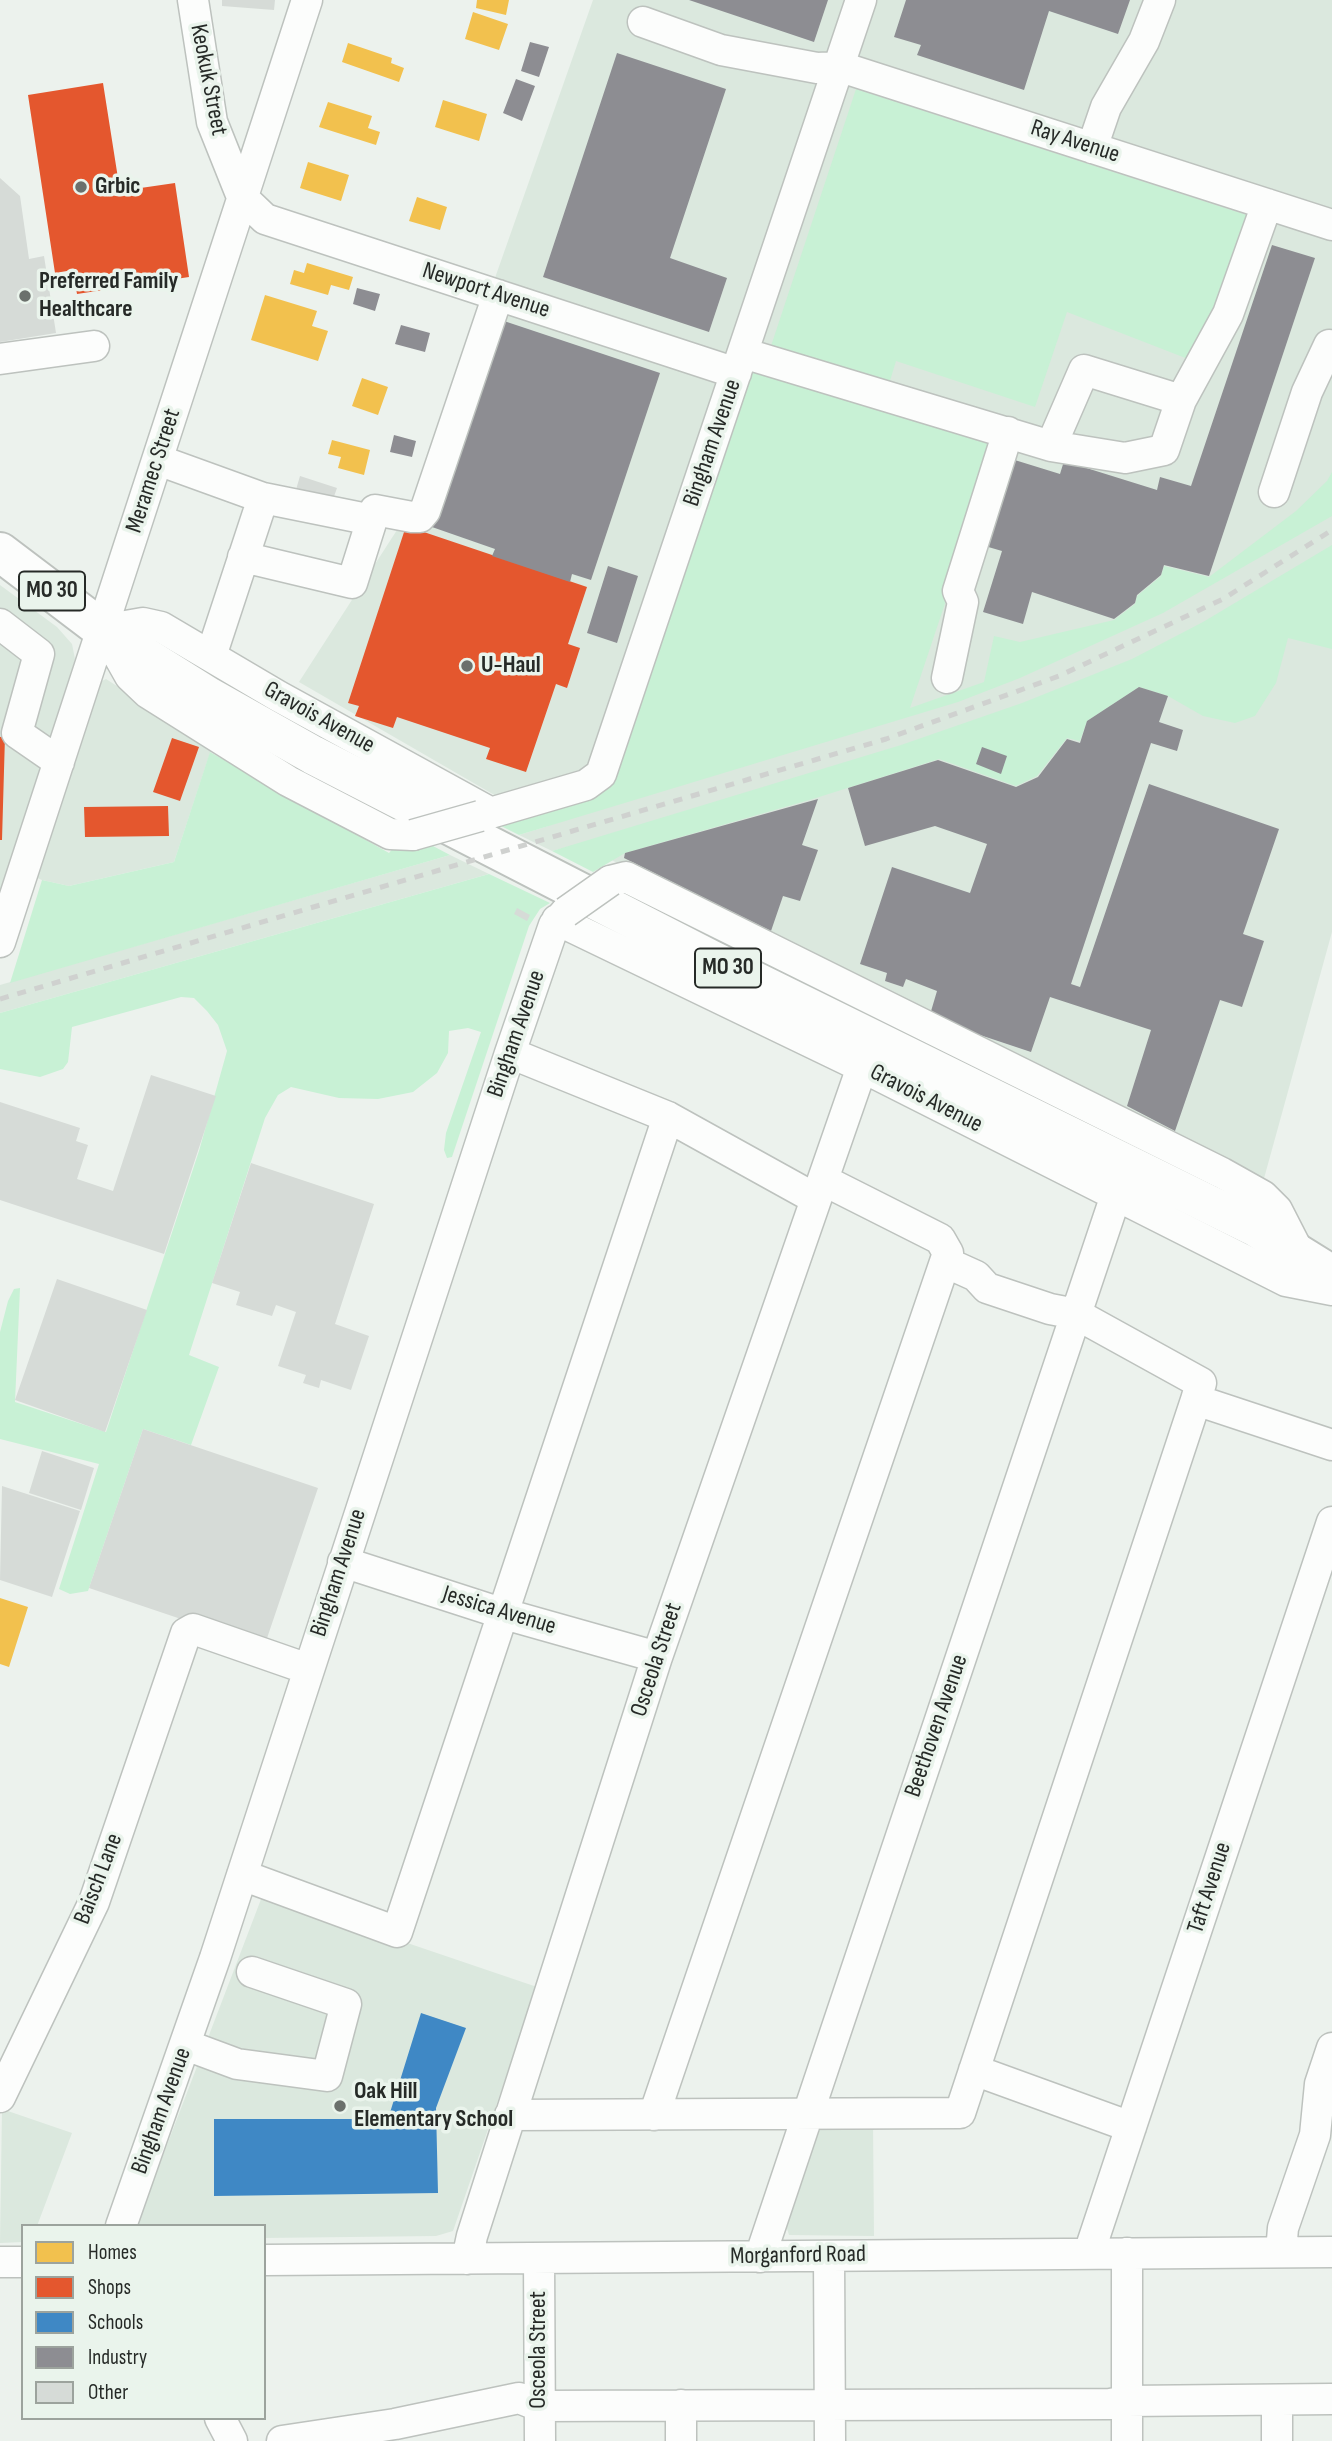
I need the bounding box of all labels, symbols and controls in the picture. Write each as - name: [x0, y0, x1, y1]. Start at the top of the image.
- street label: Keokuk Street: [183, 22, 233, 138]
- street label: Ray Avenue: [1027, 114, 1123, 170]
- place label: Grbic: [95, 173, 140, 201]
- marker: Grbic: [73, 179, 89, 195]
- street label: Newport Avenue: [419, 257, 553, 325]
- place label: Preferred Family Healthcare: [39, 268, 178, 324]
- marker: Preferred Family Healthcare: [17, 288, 33, 304]
- street label: Bingham Avenue: [678, 376, 748, 510]
- street label: Meramec Street: [120, 405, 188, 537]
- road number: MO 30: [19, 572, 85, 610]
- place label: U-Haul: [481, 652, 541, 680]
- marker: U-Haul: [459, 658, 475, 674]
- street label: Gravois Avenue: [259, 676, 379, 760]
- road number: MO 30: [695, 948, 761, 987]
- street label: Bingham Avenue: [482, 967, 552, 1101]
- street label: Gravois Avenue: [865, 1058, 987, 1140]
- street label: Bingham Avenue: [305, 1506, 373, 1640]
- street label: Jessica Avenue: [439, 1580, 559, 1642]
- street label: Osceola Street: [625, 1600, 689, 1720]
- street label: Beethoven Avenue: [899, 1651, 975, 1801]
- street label: Baisch Lane: [69, 1830, 129, 1928]
- street label: Taft Avenue: [1182, 1839, 1238, 1937]
- street label: Bingham Avenue: [126, 2044, 198, 2178]
- place label: Oak Hill Elementary School: [354, 2078, 513, 2134]
- marker: Oak Hill Elementary School: [332, 2098, 348, 2114]
- legend: [21, 2224, 266, 2420]
- text: Homes: [88, 2240, 137, 2265]
- street label: Morganford Road: [730, 2240, 866, 2272]
- text: Shops: [88, 2275, 131, 2300]
- street label: Osceola Street: [525, 2291, 553, 2409]
- text: Schools: [88, 2310, 143, 2335]
- text: Industry: [88, 2345, 147, 2370]
- text: Other: [88, 2380, 128, 2405]

